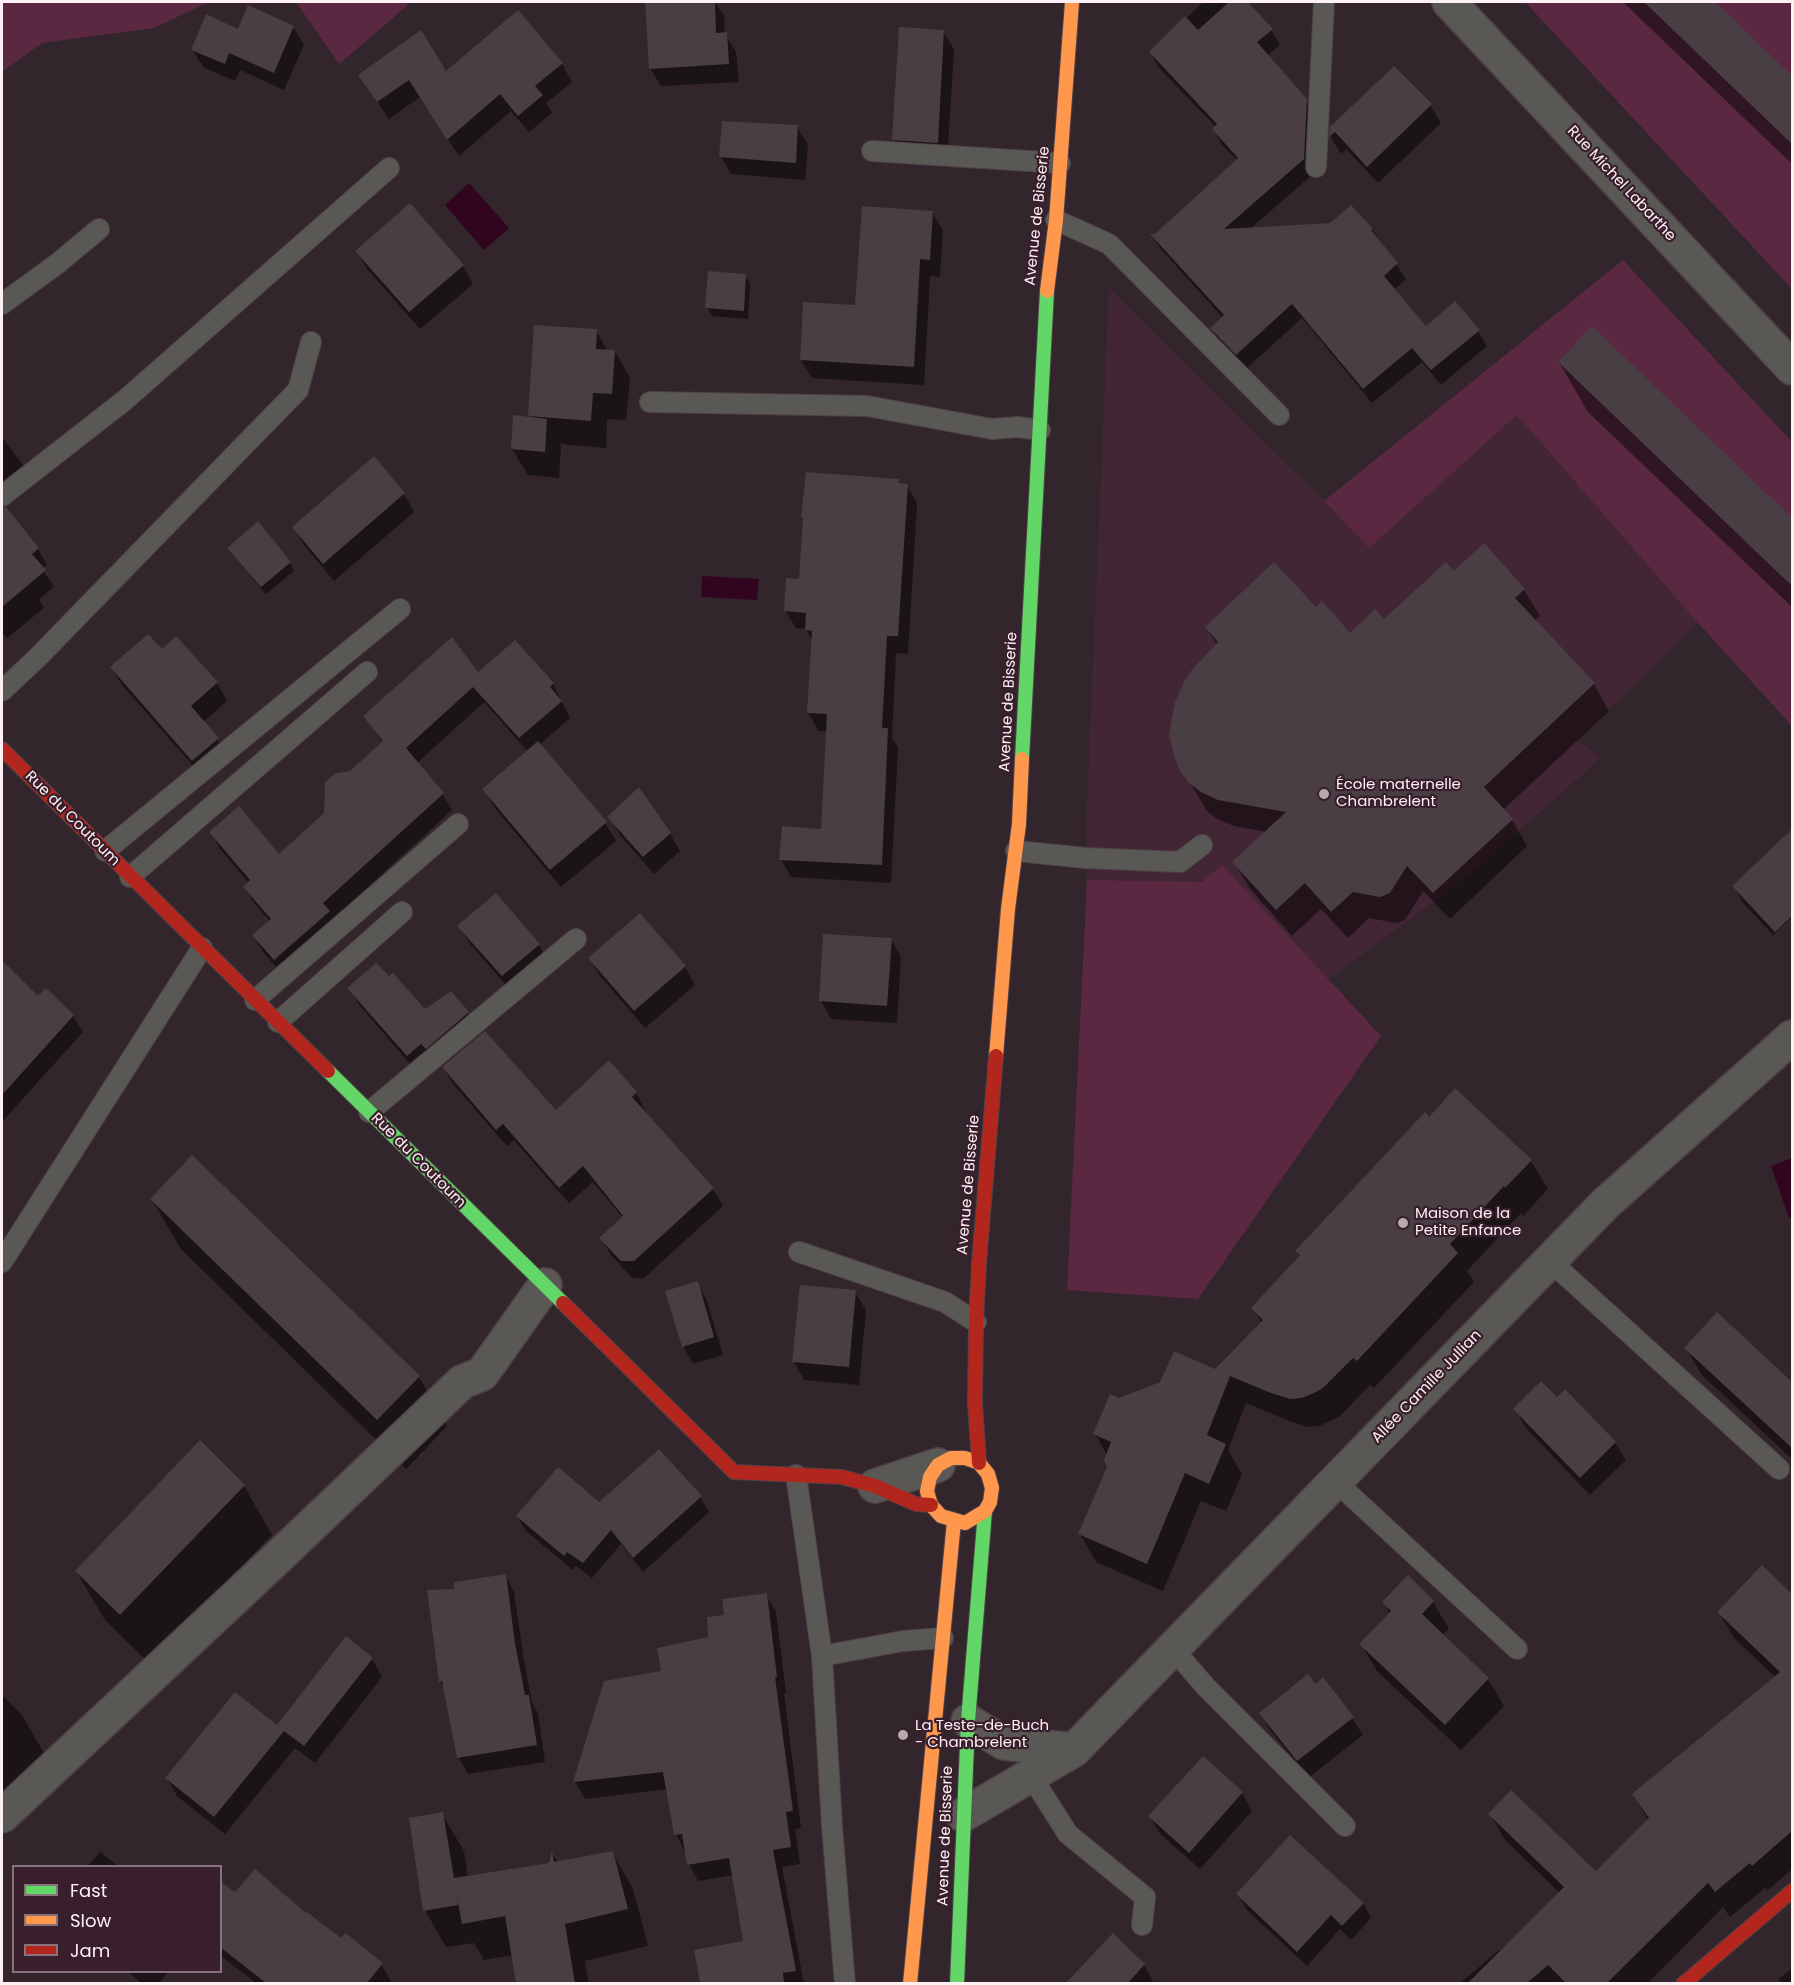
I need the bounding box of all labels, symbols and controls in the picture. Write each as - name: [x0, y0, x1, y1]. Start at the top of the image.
- street label: Rue Michel Labarthe: [1563, 123, 1679, 245]
- street label: Avenue de Bisserie: [1022, 145, 1054, 287]
- street label: Avenue de Bisserie: [996, 632, 1022, 772]
- street label: Rue du Coutoum: [21, 768, 123, 870]
- place label: École maternelle Chambrelent: [1336, 776, 1461, 811]
- marker: École maternelle Chambrelent: [1317, 787, 1331, 801]
- street label: Rue du Coutoum: [367, 1110, 469, 1212]
- street label: Avenue de Bisserie: [954, 1114, 984, 1256]
- place label: Maison de la Petite Enfance: [1415, 1205, 1521, 1240]
- marker: Maison de la Petite Enfance: [1396, 1216, 1410, 1230]
- street label: Allée Camille Jullian: [1368, 1327, 1486, 1447]
- place label: La Teste-de-Buch - Chambrelent: [915, 1717, 1049, 1752]
- marker: La Teste-de-Buch - Chambrelent: [896, 1728, 910, 1742]
- street label: Avenue de Bisserie: [935, 1766, 957, 1906]
- legend: [12, 1865, 222, 1973]
- text: Fast: [70, 1878, 107, 1903]
- text: Slow: [70, 1908, 111, 1933]
- text: Jam: [70, 1938, 110, 1963]

